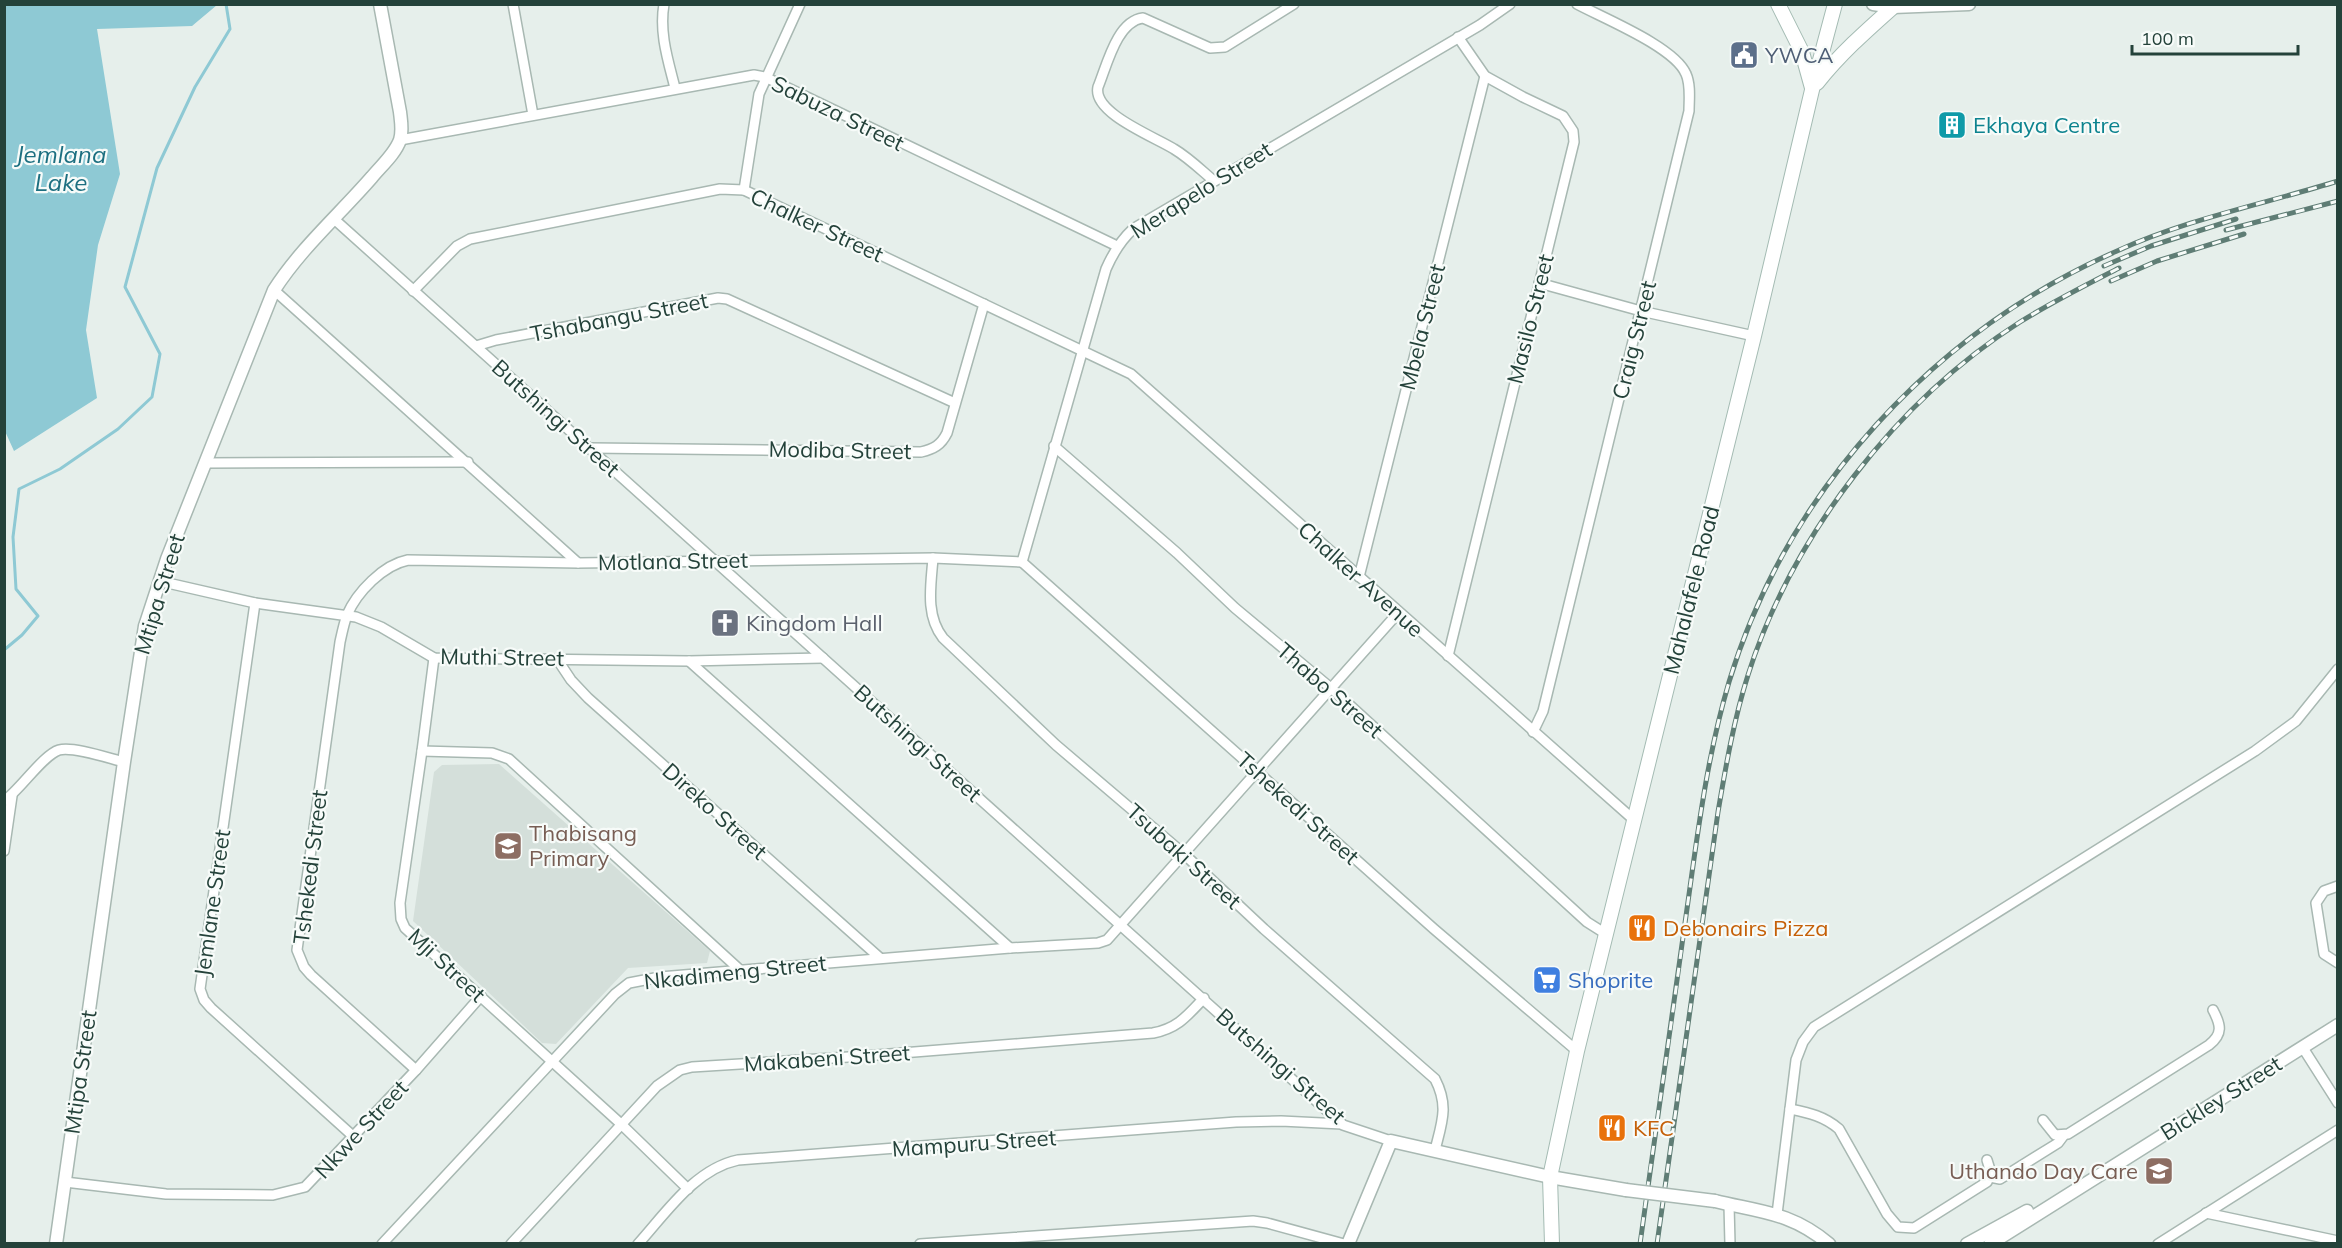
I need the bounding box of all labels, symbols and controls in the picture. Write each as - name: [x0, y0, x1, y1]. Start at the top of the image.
- scale bar: [2132, 18, 2298, 56]
- text: 100 m: [2141, 27, 2194, 50]
- public building icon: YWCA: [1728, 39, 1760, 71]
- place label: YWCA: [1764, 41, 1833, 69]
- street label: Sabuza Street: [767, 69, 909, 157]
- building icon: Ekhaya Centre: [1936, 109, 1968, 141]
- place label: Ekhaya Centre: [1973, 111, 2120, 139]
- street label: Merapelo Street: [1125, 135, 1277, 245]
- water label: Jemlana Lake: [14, 139, 106, 197]
- street label: Chalker Street: [746, 182, 888, 268]
- street label: Masilo Street: [1500, 251, 1560, 387]
- street label: Mbela Street: [1393, 261, 1451, 393]
- street label: Craig Street: [1606, 278, 1662, 402]
- street label: Tshabangu Street: [528, 286, 711, 348]
- street label: Butshingi Street: [486, 353, 626, 483]
- street label: Modiba Street: [768, 435, 912, 465]
- street label: Mahalafele Road: [1657, 503, 1725, 677]
- street label: Chalker Avenue: [1292, 515, 1430, 643]
- street label: Mtipa Street: [127, 530, 191, 658]
- street label: Motlana Street: [598, 546, 749, 576]
- church icon: Kingdom Hall: [709, 607, 741, 639]
- place label: Kingdom Hall: [746, 609, 883, 637]
- street label: Thabo Street: [1271, 636, 1389, 744]
- street label: Muthi Street: [440, 642, 565, 672]
- street label: Butshingi Street: [848, 678, 988, 808]
- street label: Tshekedi Street: [1231, 746, 1365, 871]
- street label: Direko Street: [657, 757, 774, 866]
- street label: Tshekedi Street: [287, 788, 333, 946]
- street label: Tsubaki Street: [1121, 797, 1247, 915]
- place label: Thabisang Primary: [529, 819, 637, 872]
- street label: Jemlane Street: [188, 827, 236, 978]
- school or university icon: Thabisang Primary: [492, 830, 524, 862]
- restaurant icon: Debonairs Pizza: [1626, 912, 1658, 944]
- place label: Debonairs Pizza: [1663, 914, 1829, 942]
- street label: Mji Street: [402, 922, 492, 1008]
- street label: Nkadimeng Street: [642, 948, 828, 996]
- supermarket icon: Shoprite: [1531, 964, 1563, 996]
- place label: Shoprite: [1568, 966, 1653, 994]
- street label: Butshingi Street: [1211, 1002, 1352, 1130]
- street label: Mtipa Street: [57, 1008, 103, 1136]
- street label: Makabeni Street: [743, 1038, 911, 1078]
- street label: Bickley Street: [2155, 1049, 2287, 1146]
- street label: Nkwe Street: [308, 1074, 414, 1184]
- restaurant icon: KFC: [1596, 1112, 1628, 1144]
- place label: KFC: [1633, 1114, 1674, 1142]
- street label: Mampuru Street: [891, 1123, 1057, 1163]
- school or university icon: Uthando Day Care: [2143, 1155, 2175, 1187]
- place label: Uthando Day Care: [1949, 1157, 2138, 1185]

